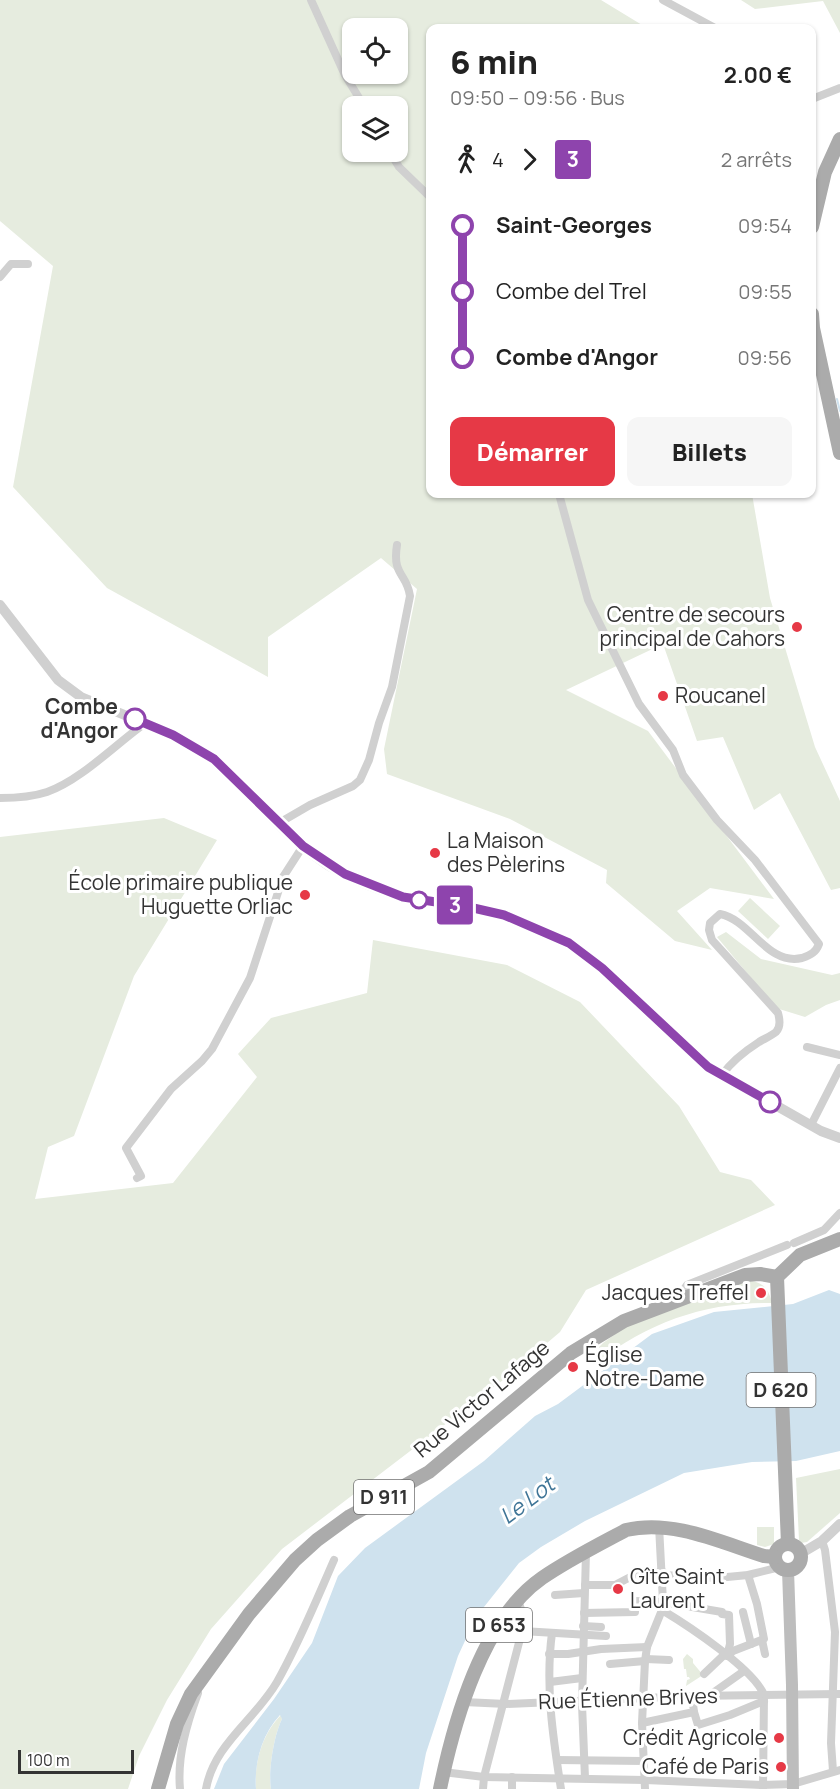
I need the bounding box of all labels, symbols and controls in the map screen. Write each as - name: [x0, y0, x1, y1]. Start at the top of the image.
- map controls: [342, 18, 408, 162]
- button: locate: [342, 18, 408, 84]
- text: 6 min: [450, 39, 538, 84]
- text: 2.00 €: [724, 60, 792, 90]
- text: 09:50 – 09:56 · Bus: [450, 84, 625, 111]
- button: layers: [342, 96, 408, 162]
- icon: walk: [450, 143, 483, 176]
- icon: forward: [513, 143, 546, 176]
- text: 3: [567, 145, 579, 173]
- text: 4: [492, 146, 504, 173]
- text: 2 arrêts: [721, 146, 792, 173]
- text: Saint-Georges: [496, 210, 652, 240]
- text: 09:54: [738, 212, 792, 239]
- text: Combe del Trel: [496, 276, 647, 306]
- text: 09:55: [738, 278, 792, 305]
- text: Combe d'Angor: [496, 342, 658, 372]
- text: 09:56: [737, 344, 792, 371]
- button: Démarrer: [450, 417, 615, 486]
- button: Billets: [627, 417, 792, 486]
- place label: Centre de secours principal de Cahors: [600, 600, 785, 652]
- marker: Centre de secours principal de Cahors: [790, 620, 804, 634]
- place label: Roucanel: [675, 681, 766, 709]
- marker: Roucanel: [656, 689, 670, 703]
- place label: Combe d'Angor: [41, 692, 118, 744]
- marker: Combe d'Angor: [124, 708, 146, 730]
- place label: La Maison des Pèlerins: [447, 826, 565, 878]
- marker: La Maison des Pèlerins: [428, 846, 442, 860]
- place label: École primaire publique Huguette Orliac: [68, 868, 293, 920]
- line badge: 3: [436, 886, 474, 924]
- marker: École primaire publique Huguette Orliac: [298, 888, 312, 902]
- unlabelled marker: [410, 891, 428, 909]
- text: 3: [449, 891, 461, 919]
- unlabelled marker: [759, 1091, 781, 1113]
- place label: Jacques Treffel: [602, 1278, 749, 1306]
- marker: Jacques Treffel: [754, 1286, 768, 1300]
- street label: Rue Victor Lafage: [408, 1333, 555, 1463]
- place label: Église Notre-Dame: [585, 1340, 704, 1392]
- marker: Église Notre-Dame: [566, 1360, 580, 1374]
- road number: D 620: [746, 1373, 816, 1407]
- water label: Le Lot: [493, 1468, 562, 1530]
- road number: D 911: [354, 1480, 414, 1514]
- place label: Gîte Saint Laurent: [630, 1562, 725, 1614]
- marker: Gîte Saint Laurent: [611, 1582, 625, 1596]
- road number: D 653: [466, 1608, 532, 1642]
- street label: Rue Étienne Brives: [538, 1681, 718, 1715]
- place label: Crédit Agricole: [623, 1723, 767, 1751]
- marker: Crédit Agricole: [772, 1731, 786, 1745]
- scale bar: [18, 1747, 134, 1774]
- text: 100 m: [27, 1749, 70, 1771]
- place label: Café de Paris: [642, 1752, 769, 1780]
- marker: Café de Paris: [774, 1760, 788, 1774]

